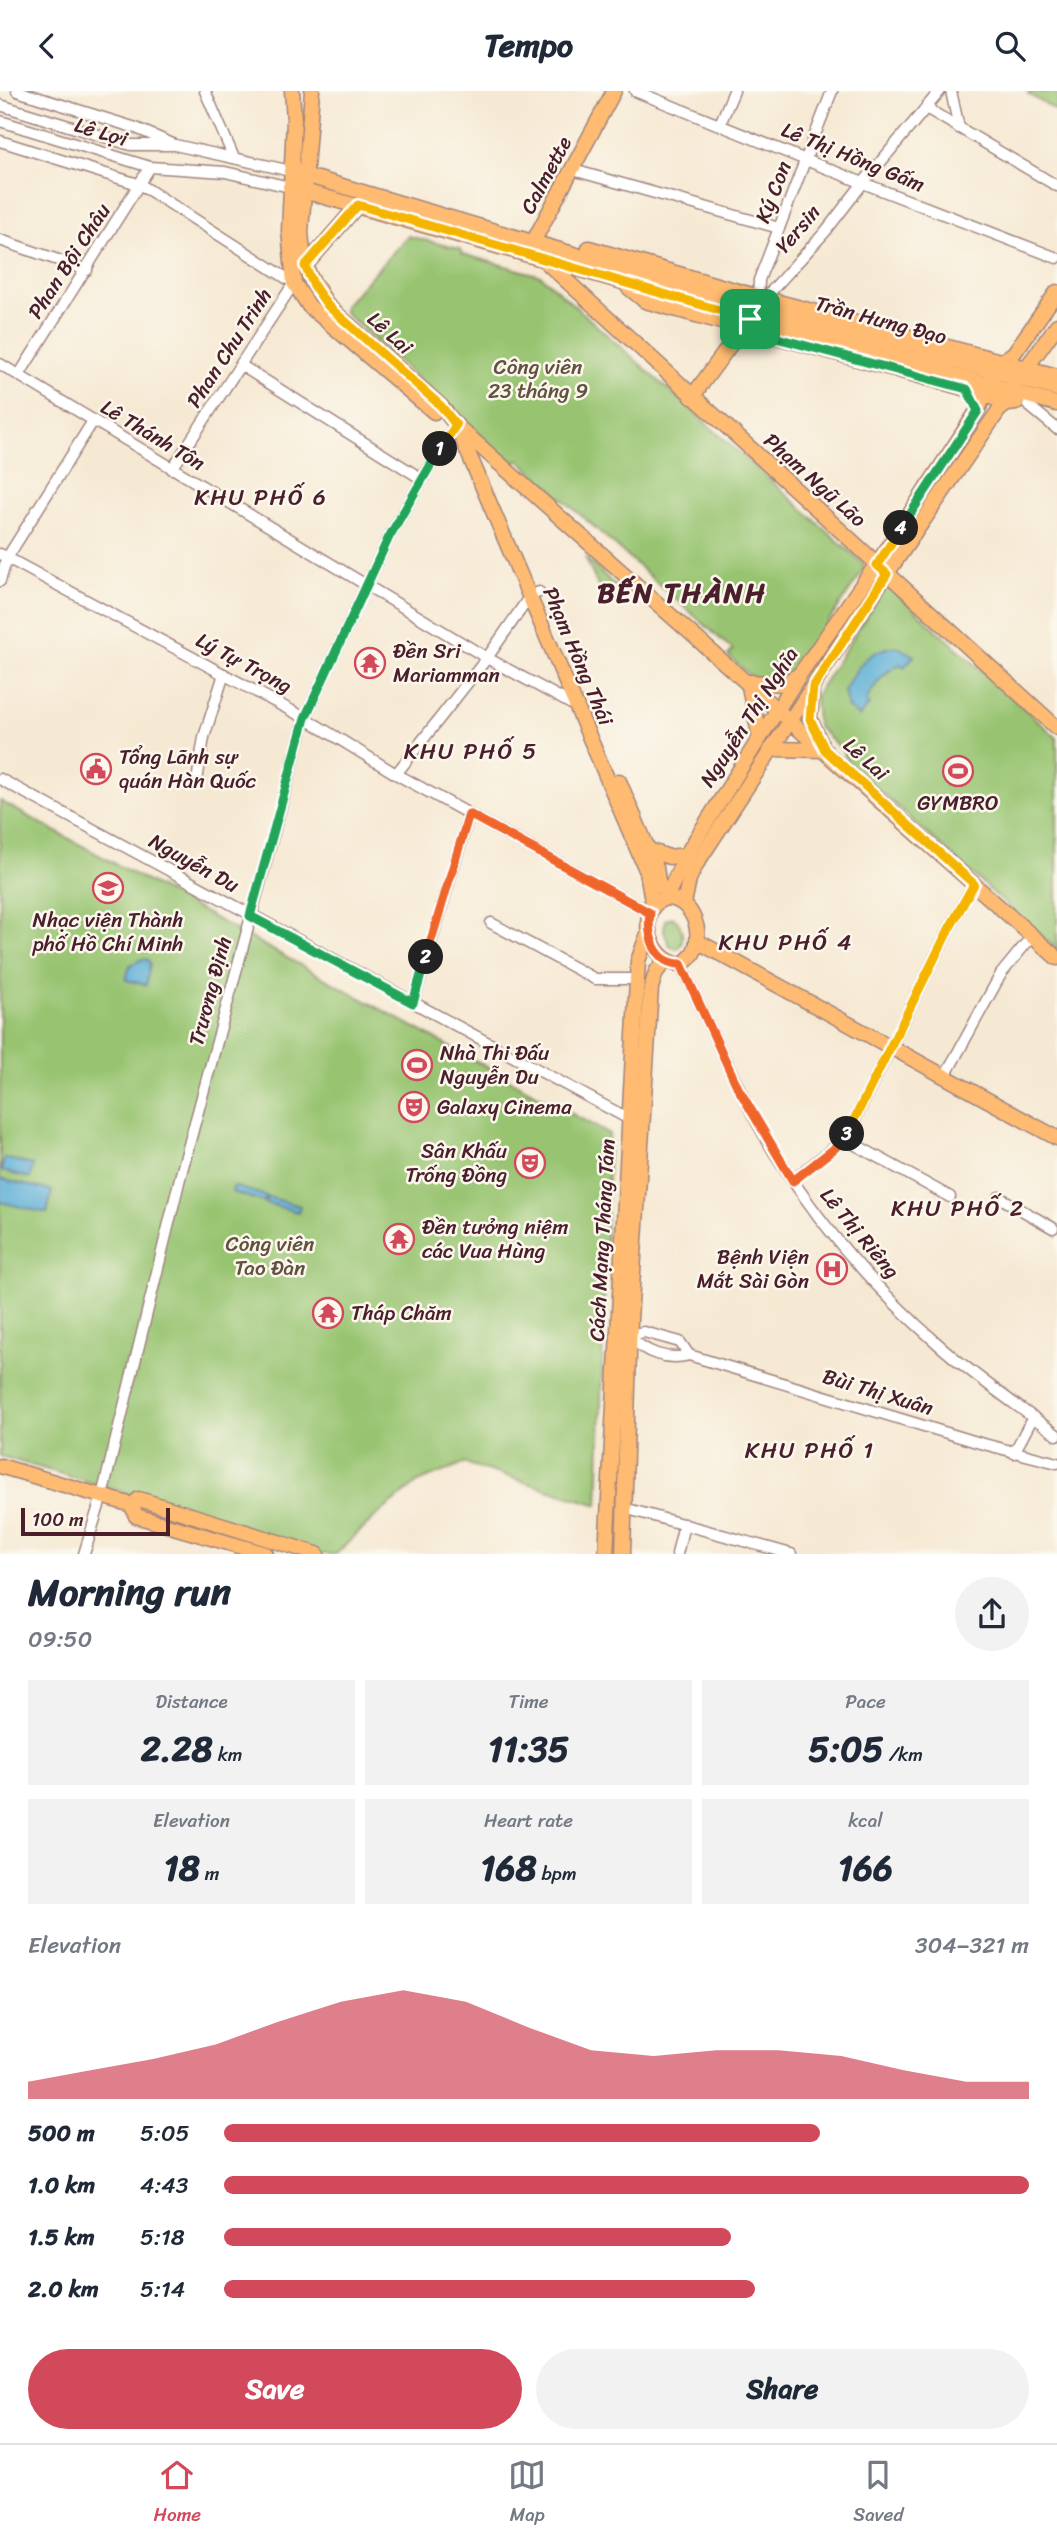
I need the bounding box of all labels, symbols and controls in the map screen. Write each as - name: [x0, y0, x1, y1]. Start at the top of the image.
- text: Tempo: [484, 17, 573, 74]
- icon: back: [28, 27, 66, 65]
- icon: search: [991, 27, 1029, 65]
- street label: Lê Lợi: [70, 106, 133, 158]
- street label: Lê Thị Hồng Gấm: [775, 111, 931, 203]
- street label: Calmette: [509, 129, 583, 221]
- street label: Ký Con: [744, 155, 802, 229]
- street label: Phan Bội Châu: [17, 195, 121, 327]
- street label: Yersin: [765, 196, 831, 262]
- street label: Phan Chu Trinh: [176, 280, 282, 416]
- street label: Trần Hưng Đạo: [811, 284, 951, 356]
- pin: [720, 289, 780, 349]
- icon: arrive: [731, 300, 769, 338]
- street label: Lê Lai: [358, 301, 423, 365]
- park label: Công viên 23 tháng 9: [488, 348, 588, 410]
- street label: Lê Thánh Tôn: [93, 389, 213, 481]
- street label: Phạm Ngũ Lão: [754, 423, 876, 537]
- pin: 1: [422, 431, 458, 467]
- text: 1: [435, 432, 444, 465]
- district label: KHU PHỐ 6: [194, 477, 328, 518]
- pin: 4: [884, 511, 918, 545]
- text: 4: [895, 511, 906, 544]
- district label: BẾN THÀNH: [597, 568, 767, 617]
- street label: Phạm Hồng Thái: [532, 581, 625, 733]
- street label: Lý Tự Trọng: [189, 622, 299, 704]
- place label: Đền Sri Mariamman: [393, 632, 500, 694]
- street label: Nguyễn Thị Nghĩa: [689, 639, 809, 795]
- temple icon: Đền Sri Mariamman: [353, 646, 387, 680]
- street label: Lê Lai: [834, 727, 899, 791]
- district label: KHU PHỐ 5: [404, 731, 538, 772]
- place label: Tổng Lãnh sự quán Hàn Quốc: [119, 738, 257, 800]
- public building icon: Tổng Lãnh sự quán Hàn Quốc: [79, 752, 113, 786]
- sports icon: GYMBRO: [941, 754, 975, 788]
- place label: GYMBRO: [917, 784, 999, 822]
- street label: Nguyễn Du: [142, 822, 247, 904]
- school or university icon: Nhạc viện Thành phố Hồ Chí Minh: [91, 871, 125, 905]
- place label: Nhạc viện Thành phố Hồ Chí Minh: [32, 901, 183, 963]
- district label: KHU PHỐ 4: [719, 922, 853, 963]
- street label: Trương Định: [177, 932, 243, 1050]
- pin: 2: [408, 939, 444, 975]
- text: 2: [420, 940, 431, 973]
- place label: Nhà Thi Đấu Nguyễn Du: [440, 1034, 550, 1096]
- sports icon: Nhà Thi Đấu Nguyễn Du: [400, 1048, 434, 1082]
- place label: Galaxy Cinema: [437, 1088, 572, 1126]
- theatre icon: Galaxy Cinema: [397, 1090, 431, 1124]
- pin: 3: [830, 1117, 864, 1151]
- text: 3: [841, 1117, 852, 1150]
- place label: Sân Khấu Trống Đồng: [405, 1132, 508, 1194]
- street label: Cách Mạng Tháng Tám: [578, 1138, 626, 1342]
- theatre icon: Sân Khấu Trống Đồng: [513, 1146, 547, 1180]
- street label: Lê Thị Riêng: [810, 1178, 910, 1288]
- district label: KHU PHỐ 2: [891, 1188, 1025, 1229]
- place label: Đền tưởng niệm các Vua Hùng: [422, 1208, 568, 1270]
- temple icon: Đền tưởng niệm các Vua Hùng: [382, 1222, 416, 1256]
- park label: Công viên Tao Đàn: [226, 1225, 314, 1287]
- place label: Bệnh Viện Mắt Sài Gòn: [697, 1238, 809, 1300]
- hospital icon: Bệnh Viện Mắt Sài Gòn: [815, 1252, 849, 1286]
- place label: Tháp Chăm: [351, 1294, 452, 1332]
- temple icon: Tháp Chăm: [311, 1296, 345, 1330]
- street label: Bùi Thị Xuân: [818, 1357, 938, 1427]
- district label: KHU PHỐ 1: [745, 1430, 875, 1471]
- text: 100 m: [32, 1503, 84, 1536]
- scale bar: [21, 1505, 170, 1537]
- text: Morning run: [28, 1559, 231, 1626]
- button: share: [955, 1577, 1029, 1651]
- text: 09:50: [28, 1619, 92, 1660]
- text: Distance: [155, 1685, 228, 1718]
- text: Time: [508, 1685, 549, 1718]
- text: Pace: [845, 1685, 886, 1718]
- text: 2.28: [141, 1718, 213, 1780]
- text: 11:35: [488, 1718, 569, 1780]
- text: 5:05: [808, 1718, 884, 1780]
- text: km: [213, 1738, 242, 1771]
- text: /km: [884, 1738, 923, 1771]
- text: Elevation: [153, 1804, 230, 1837]
- text: Heart rate: [484, 1804, 573, 1837]
- text: kcal: [848, 1804, 883, 1837]
- text: 18: [164, 1837, 200, 1899]
- text: 168: [480, 1837, 537, 1899]
- text: 166: [838, 1837, 893, 1899]
- text: m: [200, 1857, 219, 1890]
- text: bpm: [537, 1857, 577, 1890]
- text: Elevation: [28, 1925, 121, 1966]
- text: 304–321 m: [915, 1925, 1029, 1966]
- text: 500 m: [28, 2113, 95, 2154]
- text: 5:05: [140, 2113, 190, 2154]
- text: 1.0 km: [28, 2165, 95, 2206]
- text: 4:43: [140, 2165, 188, 2206]
- text: 1.5 km: [28, 2217, 95, 2258]
- text: 5:18: [140, 2217, 185, 2258]
- text: 2.0 km: [28, 2269, 99, 2310]
- text: 5:14: [140, 2269, 185, 2310]
- button: Save: [28, 2349, 522, 2429]
- button: Share: [536, 2349, 1029, 2429]
- tab: Home: [154, 2456, 201, 2531]
- tab: Map: [508, 2456, 546, 2531]
- tab: Saved: [853, 2456, 903, 2531]

